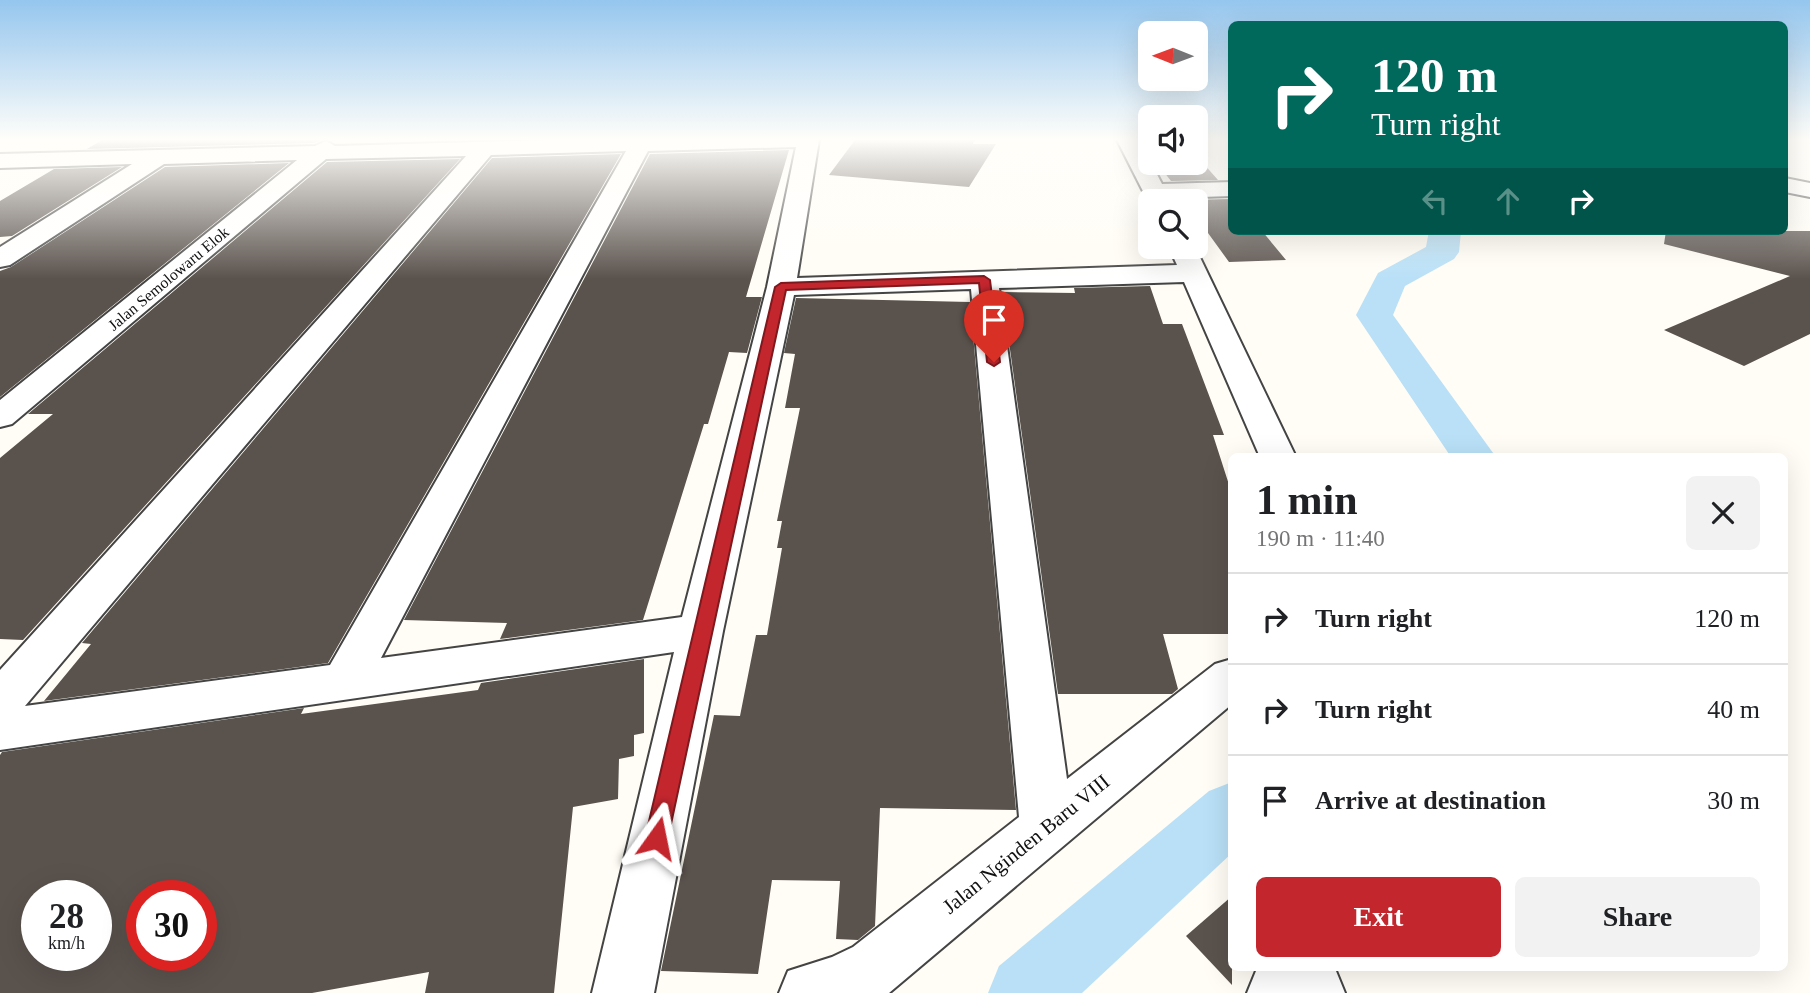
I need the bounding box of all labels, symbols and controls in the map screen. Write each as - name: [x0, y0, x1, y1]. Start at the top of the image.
- north arrow: [1138, 21, 1208, 91]
- map controls: [1138, 21, 1208, 259]
- text: 120 m: [1371, 48, 1498, 103]
- icon: right: [1256, 49, 1347, 140]
- button: sound: [1138, 105, 1208, 175]
- text: Turn right: [1371, 106, 1501, 142]
- icon: left: [1416, 182, 1454, 220]
- icon: ahead: [1489, 182, 1527, 220]
- icon: right: [1562, 182, 1600, 220]
- button: search: [1138, 189, 1208, 259]
- street label: Jalan Semolowaru Elok: [105, 223, 232, 334]
- pin: [964, 290, 1024, 362]
- icon: arrive: [975, 301, 1013, 339]
- button: close: [1686, 476, 1760, 550]
- text: 1 min: [1256, 477, 1358, 523]
- text: 190 m · 11:40: [1256, 526, 1385, 551]
- icon: right: [1256, 600, 1294, 638]
- text: Turn right: [1315, 604, 1432, 633]
- text: 120 m: [1694, 604, 1760, 633]
- icon: right: [1256, 691, 1294, 729]
- text: Turn right: [1315, 695, 1432, 724]
- text: 40 m: [1707, 695, 1760, 724]
- street label: Jalan Nginden Baru VIII: [938, 769, 1114, 919]
- icon: arrive: [1256, 782, 1294, 820]
- text: Arrive at destination: [1315, 786, 1546, 815]
- text: 30 m: [1707, 786, 1760, 815]
- position arrow: [620, 801, 694, 875]
- button: Exit: [1256, 877, 1501, 957]
- button: Share: [1515, 877, 1760, 957]
- speed limit sign: 30: [126, 880, 217, 971]
- text: 28: [49, 897, 84, 936]
- text: km/h: [48, 933, 85, 953]

